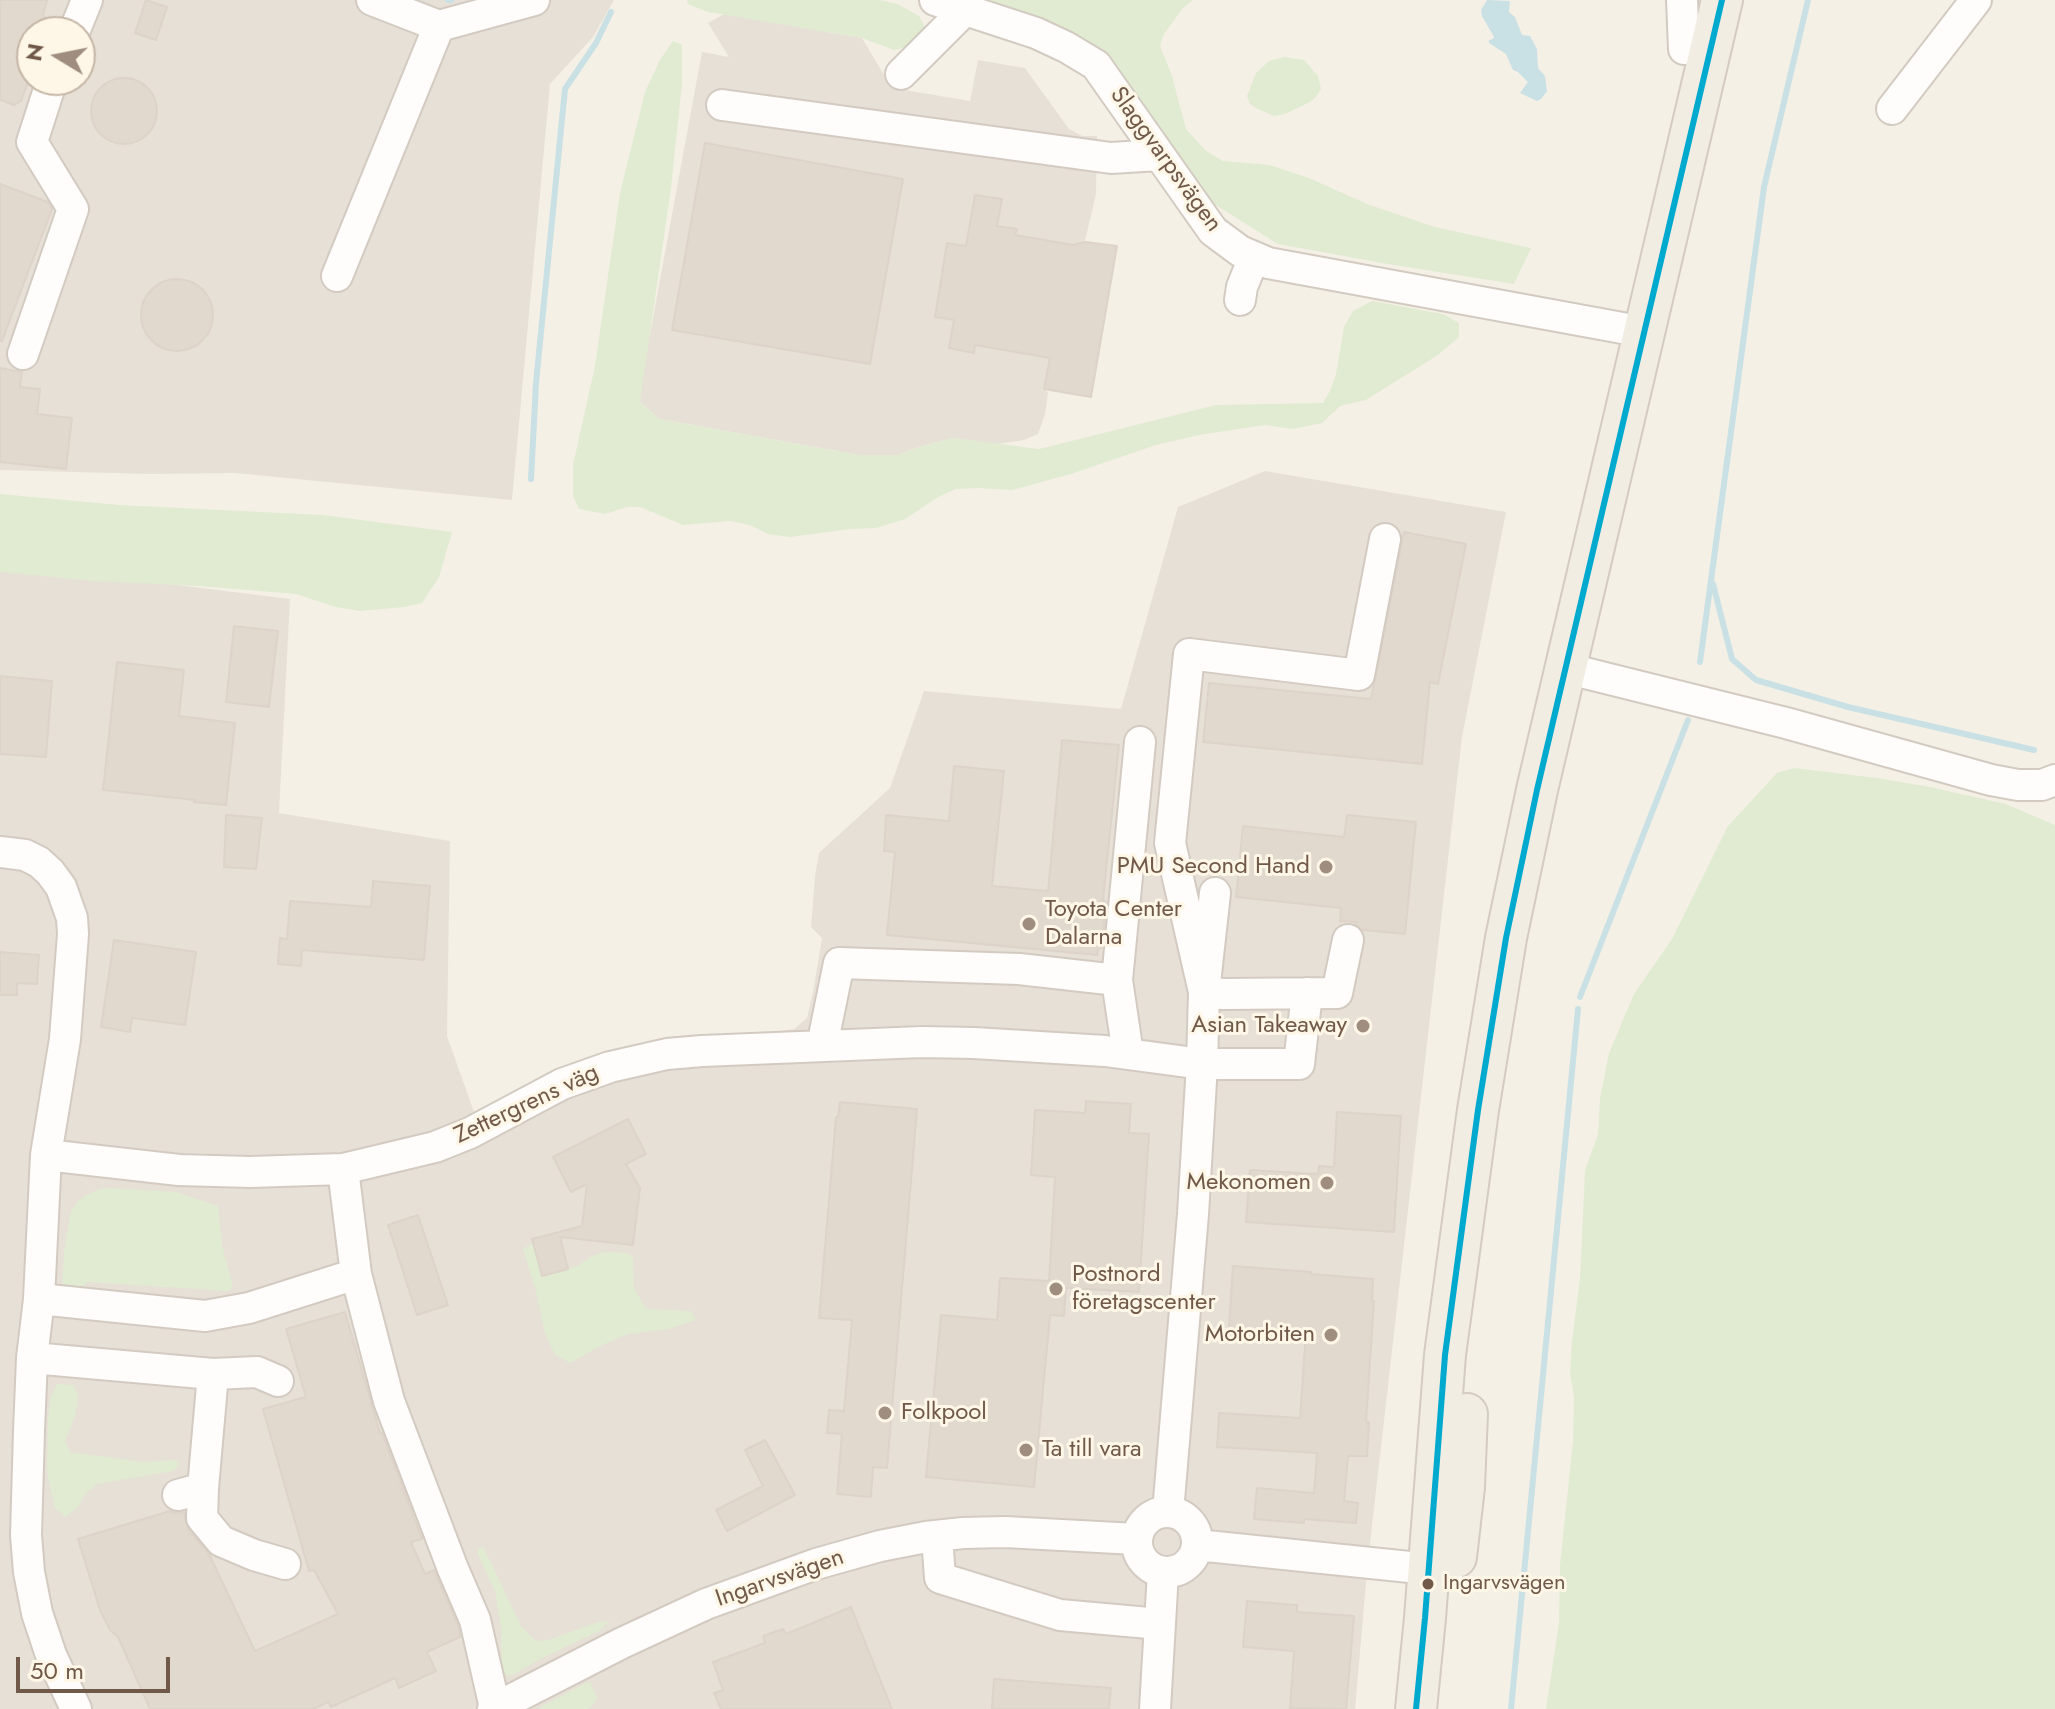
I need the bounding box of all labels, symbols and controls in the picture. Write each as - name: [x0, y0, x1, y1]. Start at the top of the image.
- north arrow: [16, 16, 96, 96]
- text: N: [17, 41, 52, 64]
- street label: Slaggvarpsvägen: [1103, 82, 1227, 238]
- place label: PMU Second Hand: [1117, 853, 1310, 881]
- marker: PMU Second Hand: [1317, 858, 1335, 876]
- place label: Toyota Center Dalarna: [1045, 896, 1182, 952]
- marker: Toyota Center Dalarna: [1020, 915, 1038, 933]
- place label: Asian Takeaway: [1191, 1012, 1347, 1040]
- marker: Asian Takeaway: [1354, 1017, 1372, 1035]
- street label: Zettergrens väg: [450, 1059, 604, 1151]
- place label: Mekonomen: [1187, 1169, 1311, 1197]
- marker: Mekonomen: [1318, 1174, 1336, 1192]
- place label: Postnord företagscenter: [1072, 1261, 1216, 1317]
- marker: Postnord företagscenter: [1047, 1280, 1065, 1298]
- place label: Motorbiten: [1205, 1321, 1315, 1349]
- marker: Motorbiten: [1322, 1326, 1340, 1344]
- place label: Folkpool: [901, 1399, 987, 1427]
- marker: Folkpool: [876, 1404, 894, 1422]
- place label: Ta till vara: [1042, 1436, 1142, 1464]
- marker: Ta till vara: [1017, 1441, 1035, 1459]
- street label: Ingarvsvägen: [712, 1544, 848, 1614]
- place label: Ingarvsvägen: [1443, 1571, 1565, 1597]
- marker: Ingarvsvägen: [1420, 1576, 1436, 1592]
- scale bar: [20, 1641, 174, 1691]
- text: 50 m: [30, 1653, 84, 1688]

